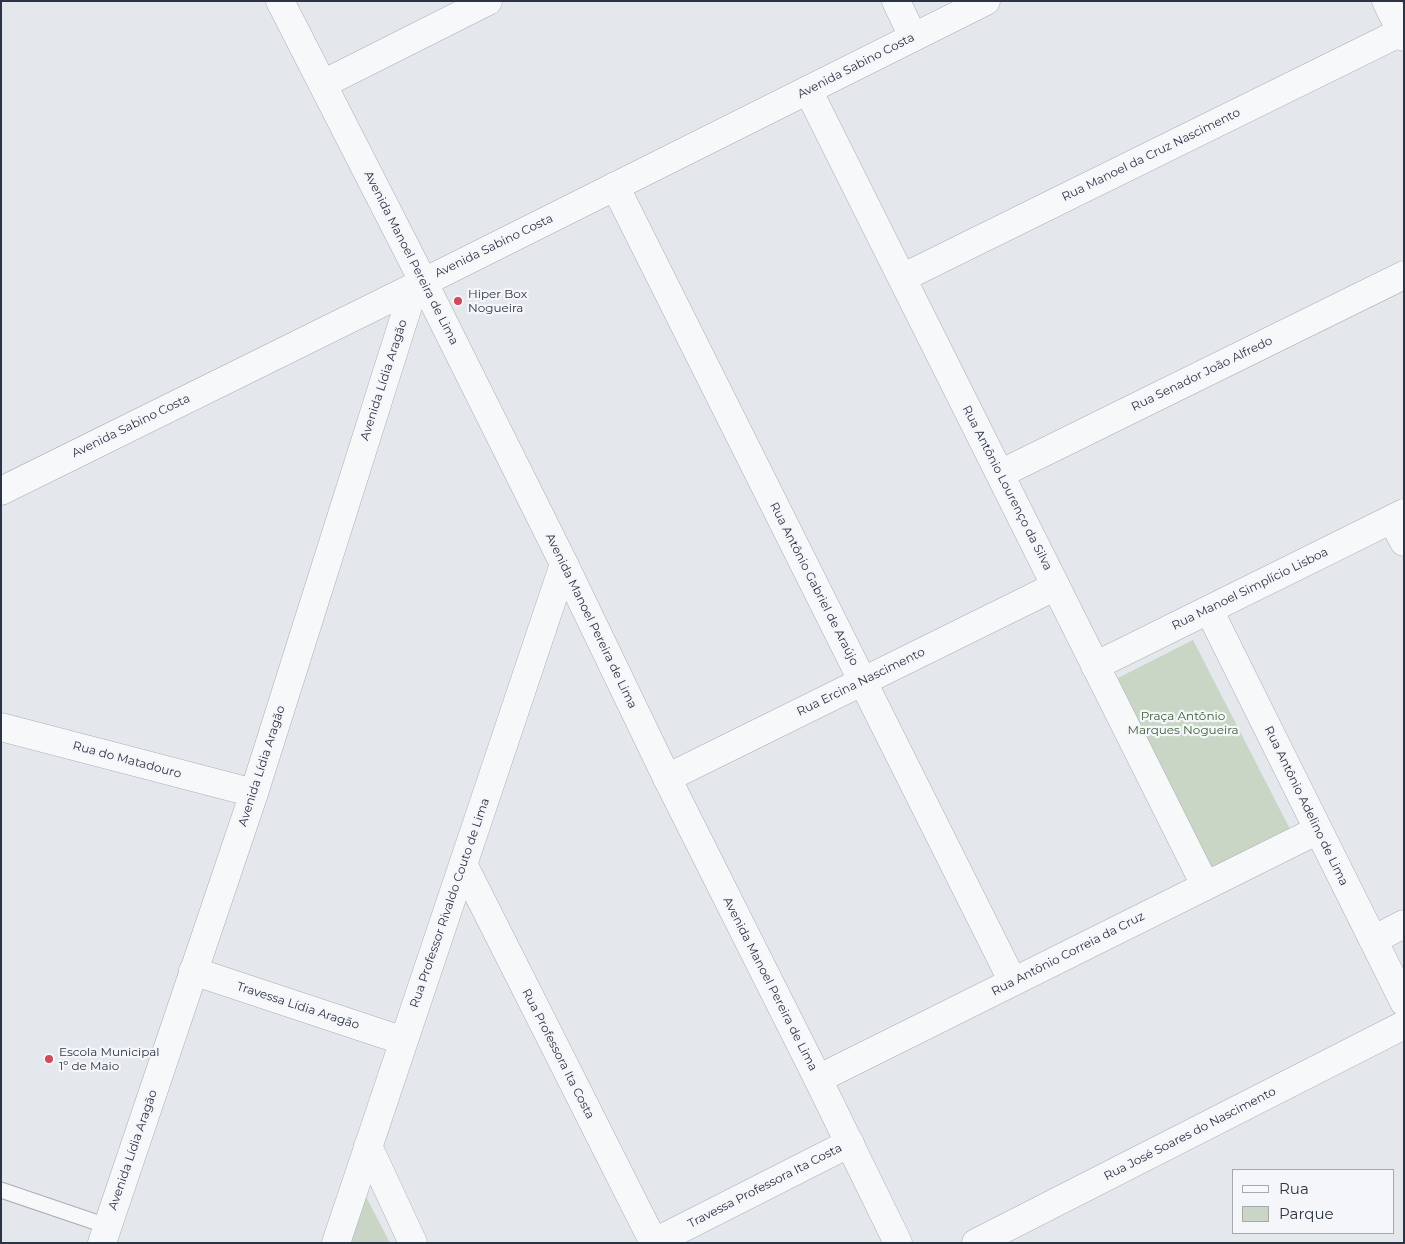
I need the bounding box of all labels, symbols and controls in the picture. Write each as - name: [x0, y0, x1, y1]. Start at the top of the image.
- street label: Avenida Sabino Costa: [795, 30, 917, 102]
- street label: Rua Manoel da Cruz Nascimento: [1059, 105, 1243, 205]
- street label: Avenida Manoel Pereira de Lima: [361, 169, 461, 347]
- street label: Avenida Sabino Costa: [433, 211, 555, 281]
- place label: Hiper Box Nogueira: [468, 287, 527, 315]
- marker: Hiper Box Nogueira: [452, 295, 464, 307]
- street label: Avenida Lídia Aragão: [358, 318, 410, 442]
- street label: Rua Senador João Alfredo: [1129, 334, 1275, 414]
- street label: Avenida Sabino Costa: [70, 391, 192, 461]
- street label: Rua Antônio Lourenço da Silva: [959, 403, 1055, 573]
- street label: Rua Antônio Gabriel de Araújo: [766, 500, 862, 668]
- street label: Avenida Manoel Pereira de Lima: [542, 531, 640, 711]
- street label: Rua Manoel Simplício Lisboa: [1170, 545, 1330, 633]
- street label: Rua Ercina Nascimento: [795, 645, 927, 719]
- street label: Avenida Lídia Aragão: [236, 704, 288, 828]
- park label: Praça Antônio Marques Nogueira: [1127, 709, 1239, 737]
- street label: Rua Antônio Adelino de Lima: [1261, 724, 1351, 888]
- street label: Rua do Matadouro: [71, 739, 183, 781]
- street label: Rua Professor Rivaldo Couto de Lima: [407, 796, 493, 1010]
- street label: Avenida Manoel Pereira de Lima: [720, 895, 820, 1073]
- street label: Rua Antônio Correia da Cruz: [989, 909, 1147, 999]
- street label: Travessa Lídia Aragão: [235, 979, 361, 1033]
- street label: Rua Professora Ita Costa: [519, 986, 597, 1122]
- place label: Escola Municipal 1º de Maio: [59, 1045, 160, 1073]
- marker: Escola Municipal 1º de Maio: [43, 1053, 55, 1065]
- street label: Rua José Soares do Nascimento: [1102, 1084, 1278, 1184]
- street label: Avenida Lídia Aragão: [106, 1088, 160, 1212]
- street label: Travessa Professora Ita Costa: [686, 1141, 844, 1231]
- legend: [1232, 1169, 1395, 1234]
- text: Rua: [1279, 1179, 1309, 1198]
- text: Parque: [1279, 1204, 1334, 1223]

